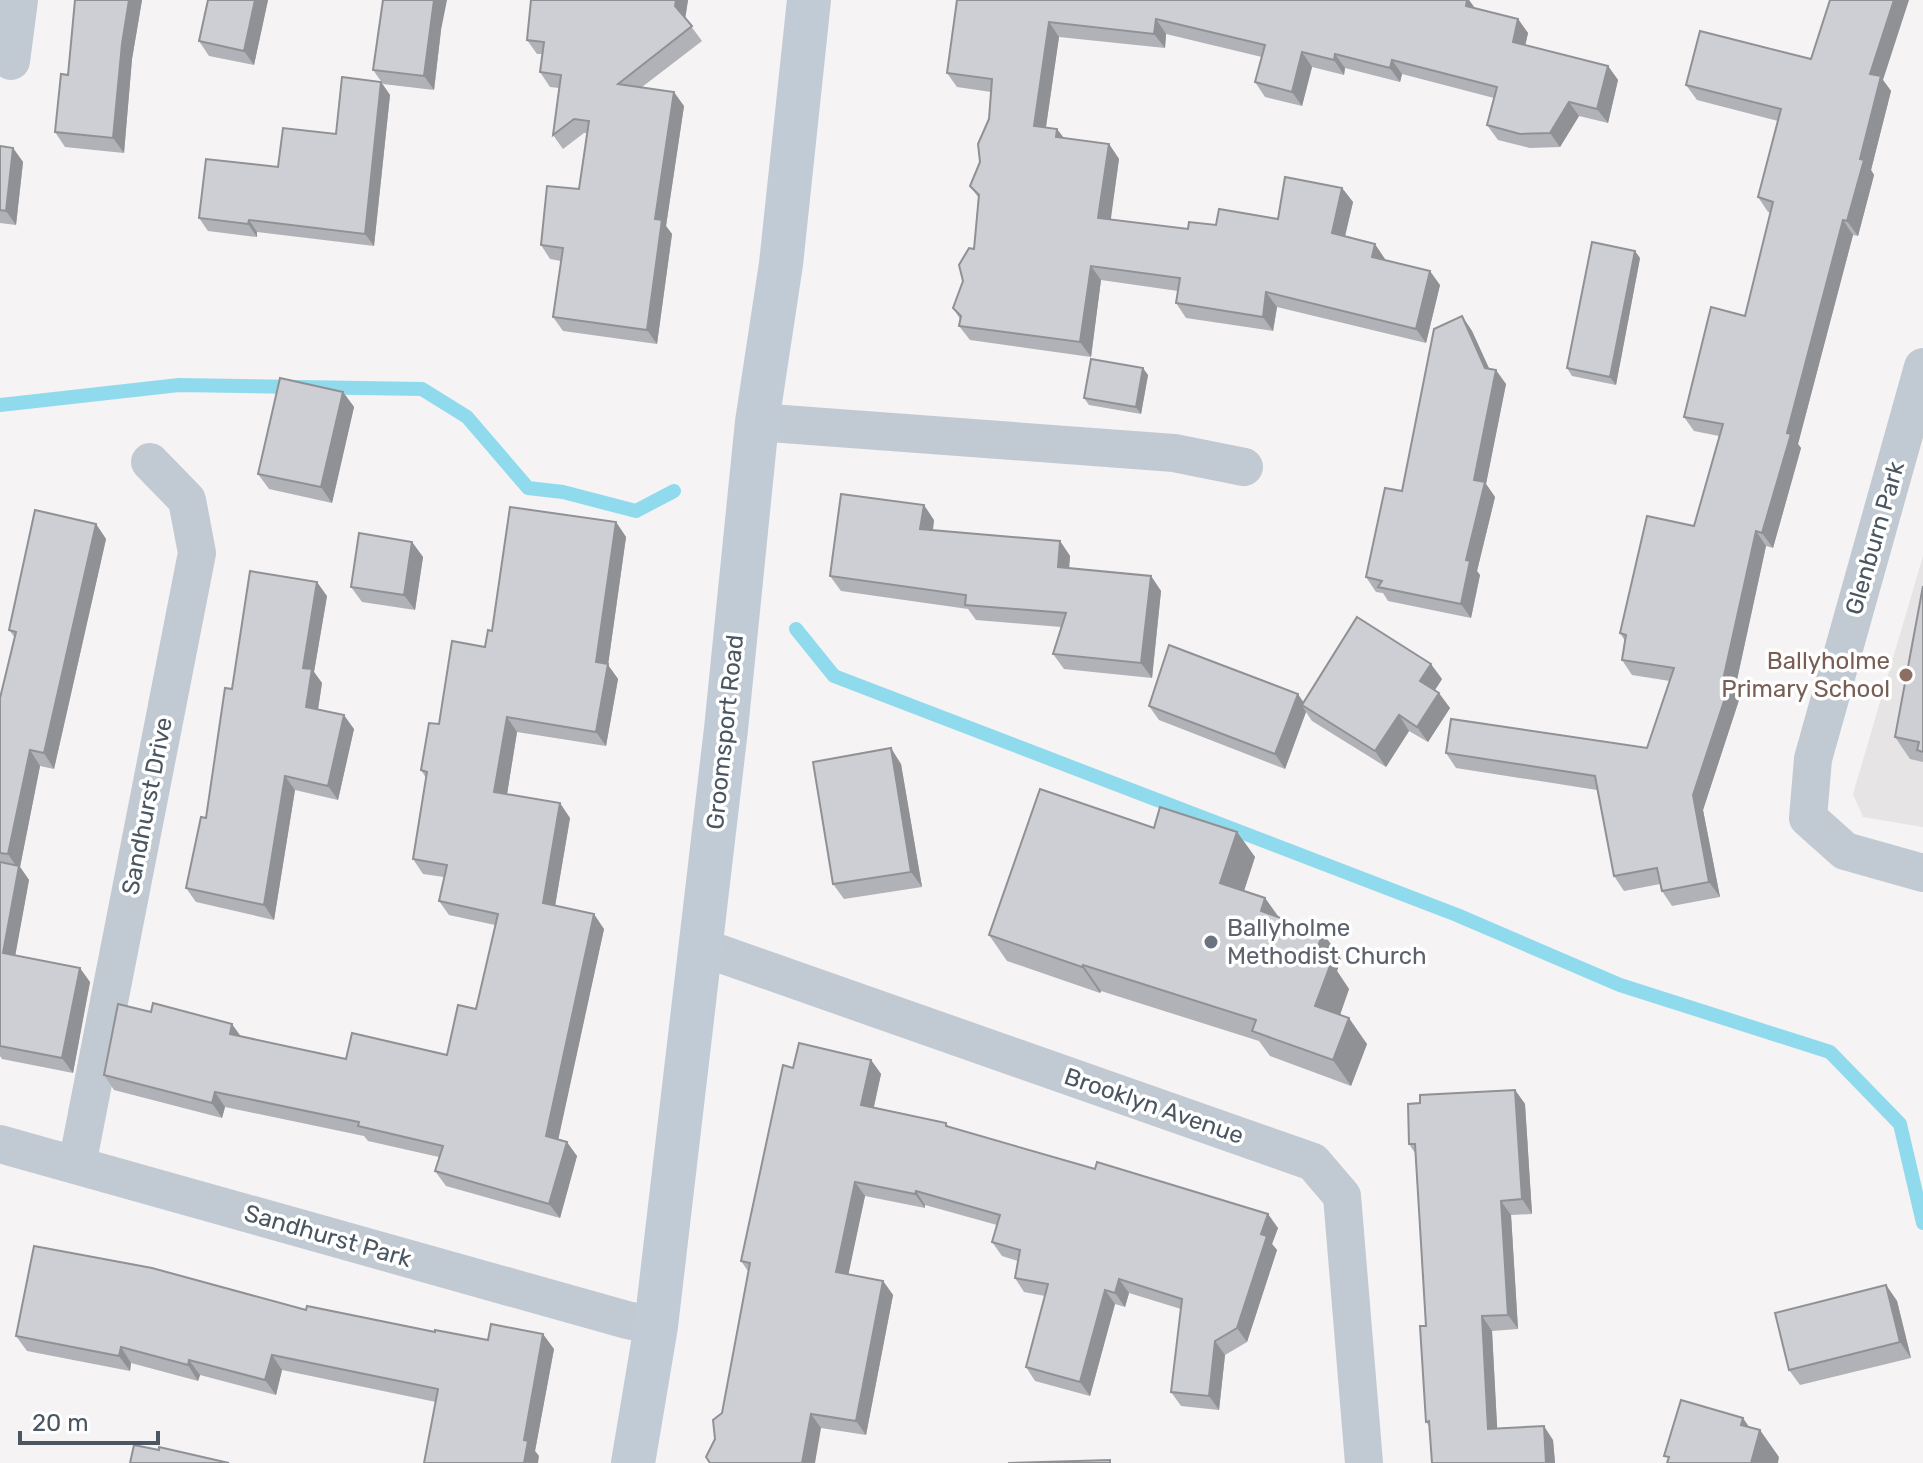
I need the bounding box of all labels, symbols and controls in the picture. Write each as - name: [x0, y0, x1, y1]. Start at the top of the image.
- street label: Glenburn Park: [1840, 457, 1910, 618]
- street label: Groomsport Road: [701, 633, 749, 831]
- place label: Ballyholme Primary School: [1721, 647, 1890, 703]
- marker: Ballyholme Primary School: [1897, 666, 1915, 684]
- street label: Sandhurst Drive: [116, 715, 178, 897]
- place label: Ballyholme Methodist Church: [1227, 914, 1427, 970]
- marker: Ballyholme Methodist Church: [1202, 933, 1220, 951]
- street label: Brooklyn Avenue: [1061, 1062, 1247, 1150]
- street label: Sandhurst Park: [241, 1199, 415, 1273]
- scale bar: [20, 1395, 158, 1445]
- text: 20 m: [32, 1409, 89, 1437]

